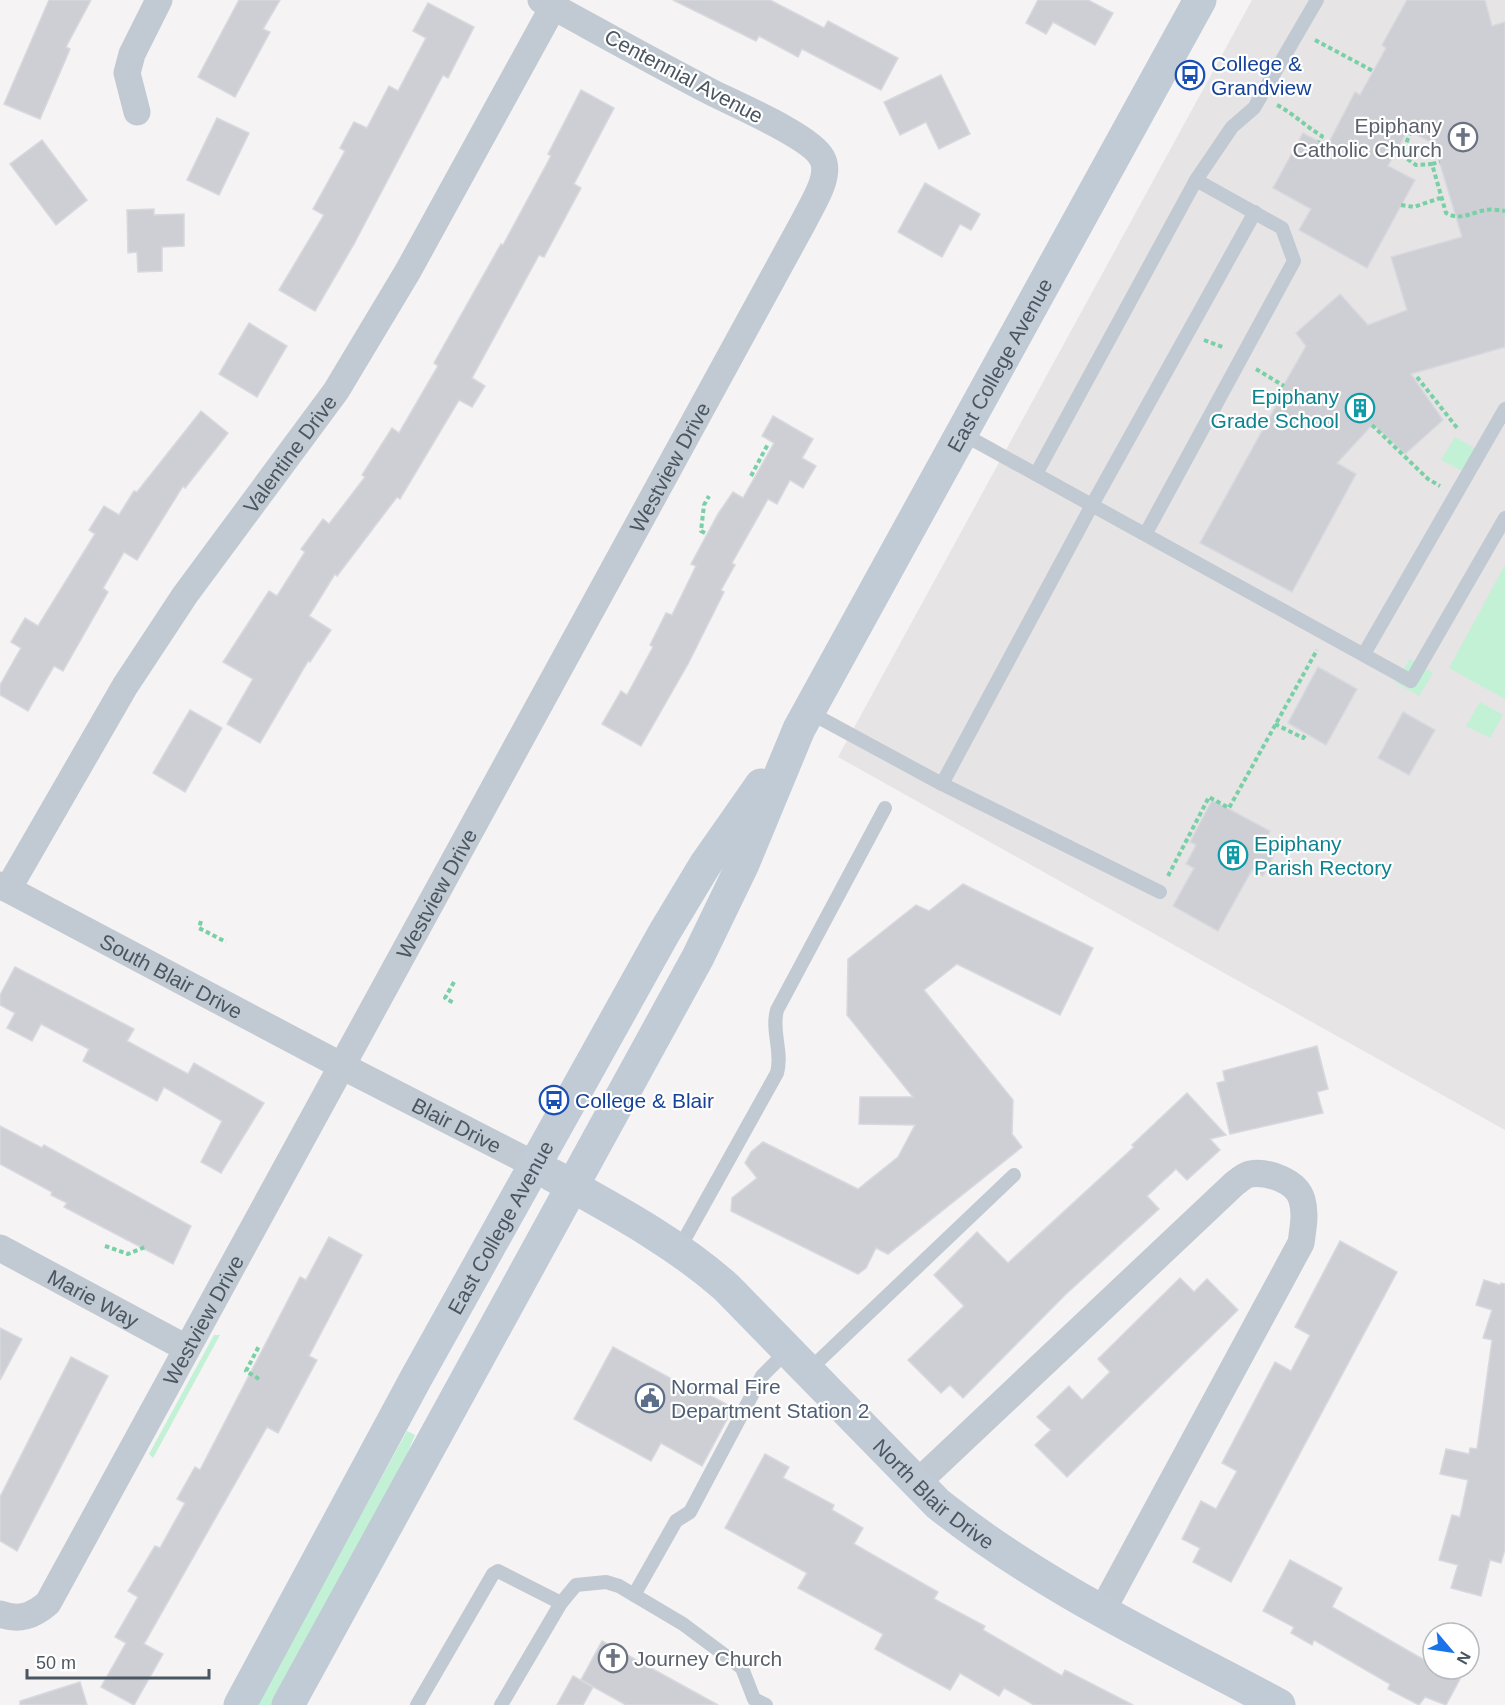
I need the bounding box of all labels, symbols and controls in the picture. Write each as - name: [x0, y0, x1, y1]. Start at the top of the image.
- street label: Centennial Avenue: [601, 25, 767, 127]
- place label: College & Grandview: [1211, 52, 1312, 99]
- bus stop icon: College & Grandview: [1174, 59, 1206, 91]
- place label: Epiphany Catholic Church: [1293, 114, 1442, 161]
- church icon: Epiphany Catholic Church: [1447, 121, 1479, 153]
- street label: East College Avenue: [942, 274, 1056, 456]
- place label: Epiphany Grade School: [1211, 385, 1339, 432]
- street label: Valentine Drive: [238, 390, 341, 517]
- building icon: Epiphany Grade School: [1344, 392, 1376, 424]
- street label: Westview Drive: [625, 398, 714, 536]
- street label: Westview Drive: [391, 825, 481, 962]
- place label: Epiphany Parish Rectory: [1254, 832, 1392, 879]
- building icon: Epiphany Parish Rectory: [1217, 839, 1249, 871]
- street label: South Blair Drive: [96, 929, 247, 1023]
- bus stop icon: College & Blair: [538, 1084, 570, 1116]
- place label: College & Blair: [575, 1089, 714, 1112]
- street label: Blair Drive: [408, 1093, 505, 1157]
- street label: East College Avenue: [443, 1137, 558, 1318]
- street label: Westview Drive: [158, 1251, 248, 1389]
- street label: Marie Way: [44, 1264, 143, 1332]
- place label: Normal Fire Department Station 2: [671, 1375, 869, 1422]
- public building icon: Normal Fire Department Station 2: [634, 1382, 666, 1414]
- street label: North Blair Drive: [869, 1434, 999, 1553]
- north arrow: [1421, 1621, 1481, 1681]
- scale bar: [27, 1642, 208, 1680]
- church icon: Journey Church: [597, 1642, 629, 1674]
- place label: Journey Church: [634, 1647, 782, 1670]
- text: N: [1453, 1649, 1474, 1667]
- text: 50 m: [36, 1653, 76, 1673]

